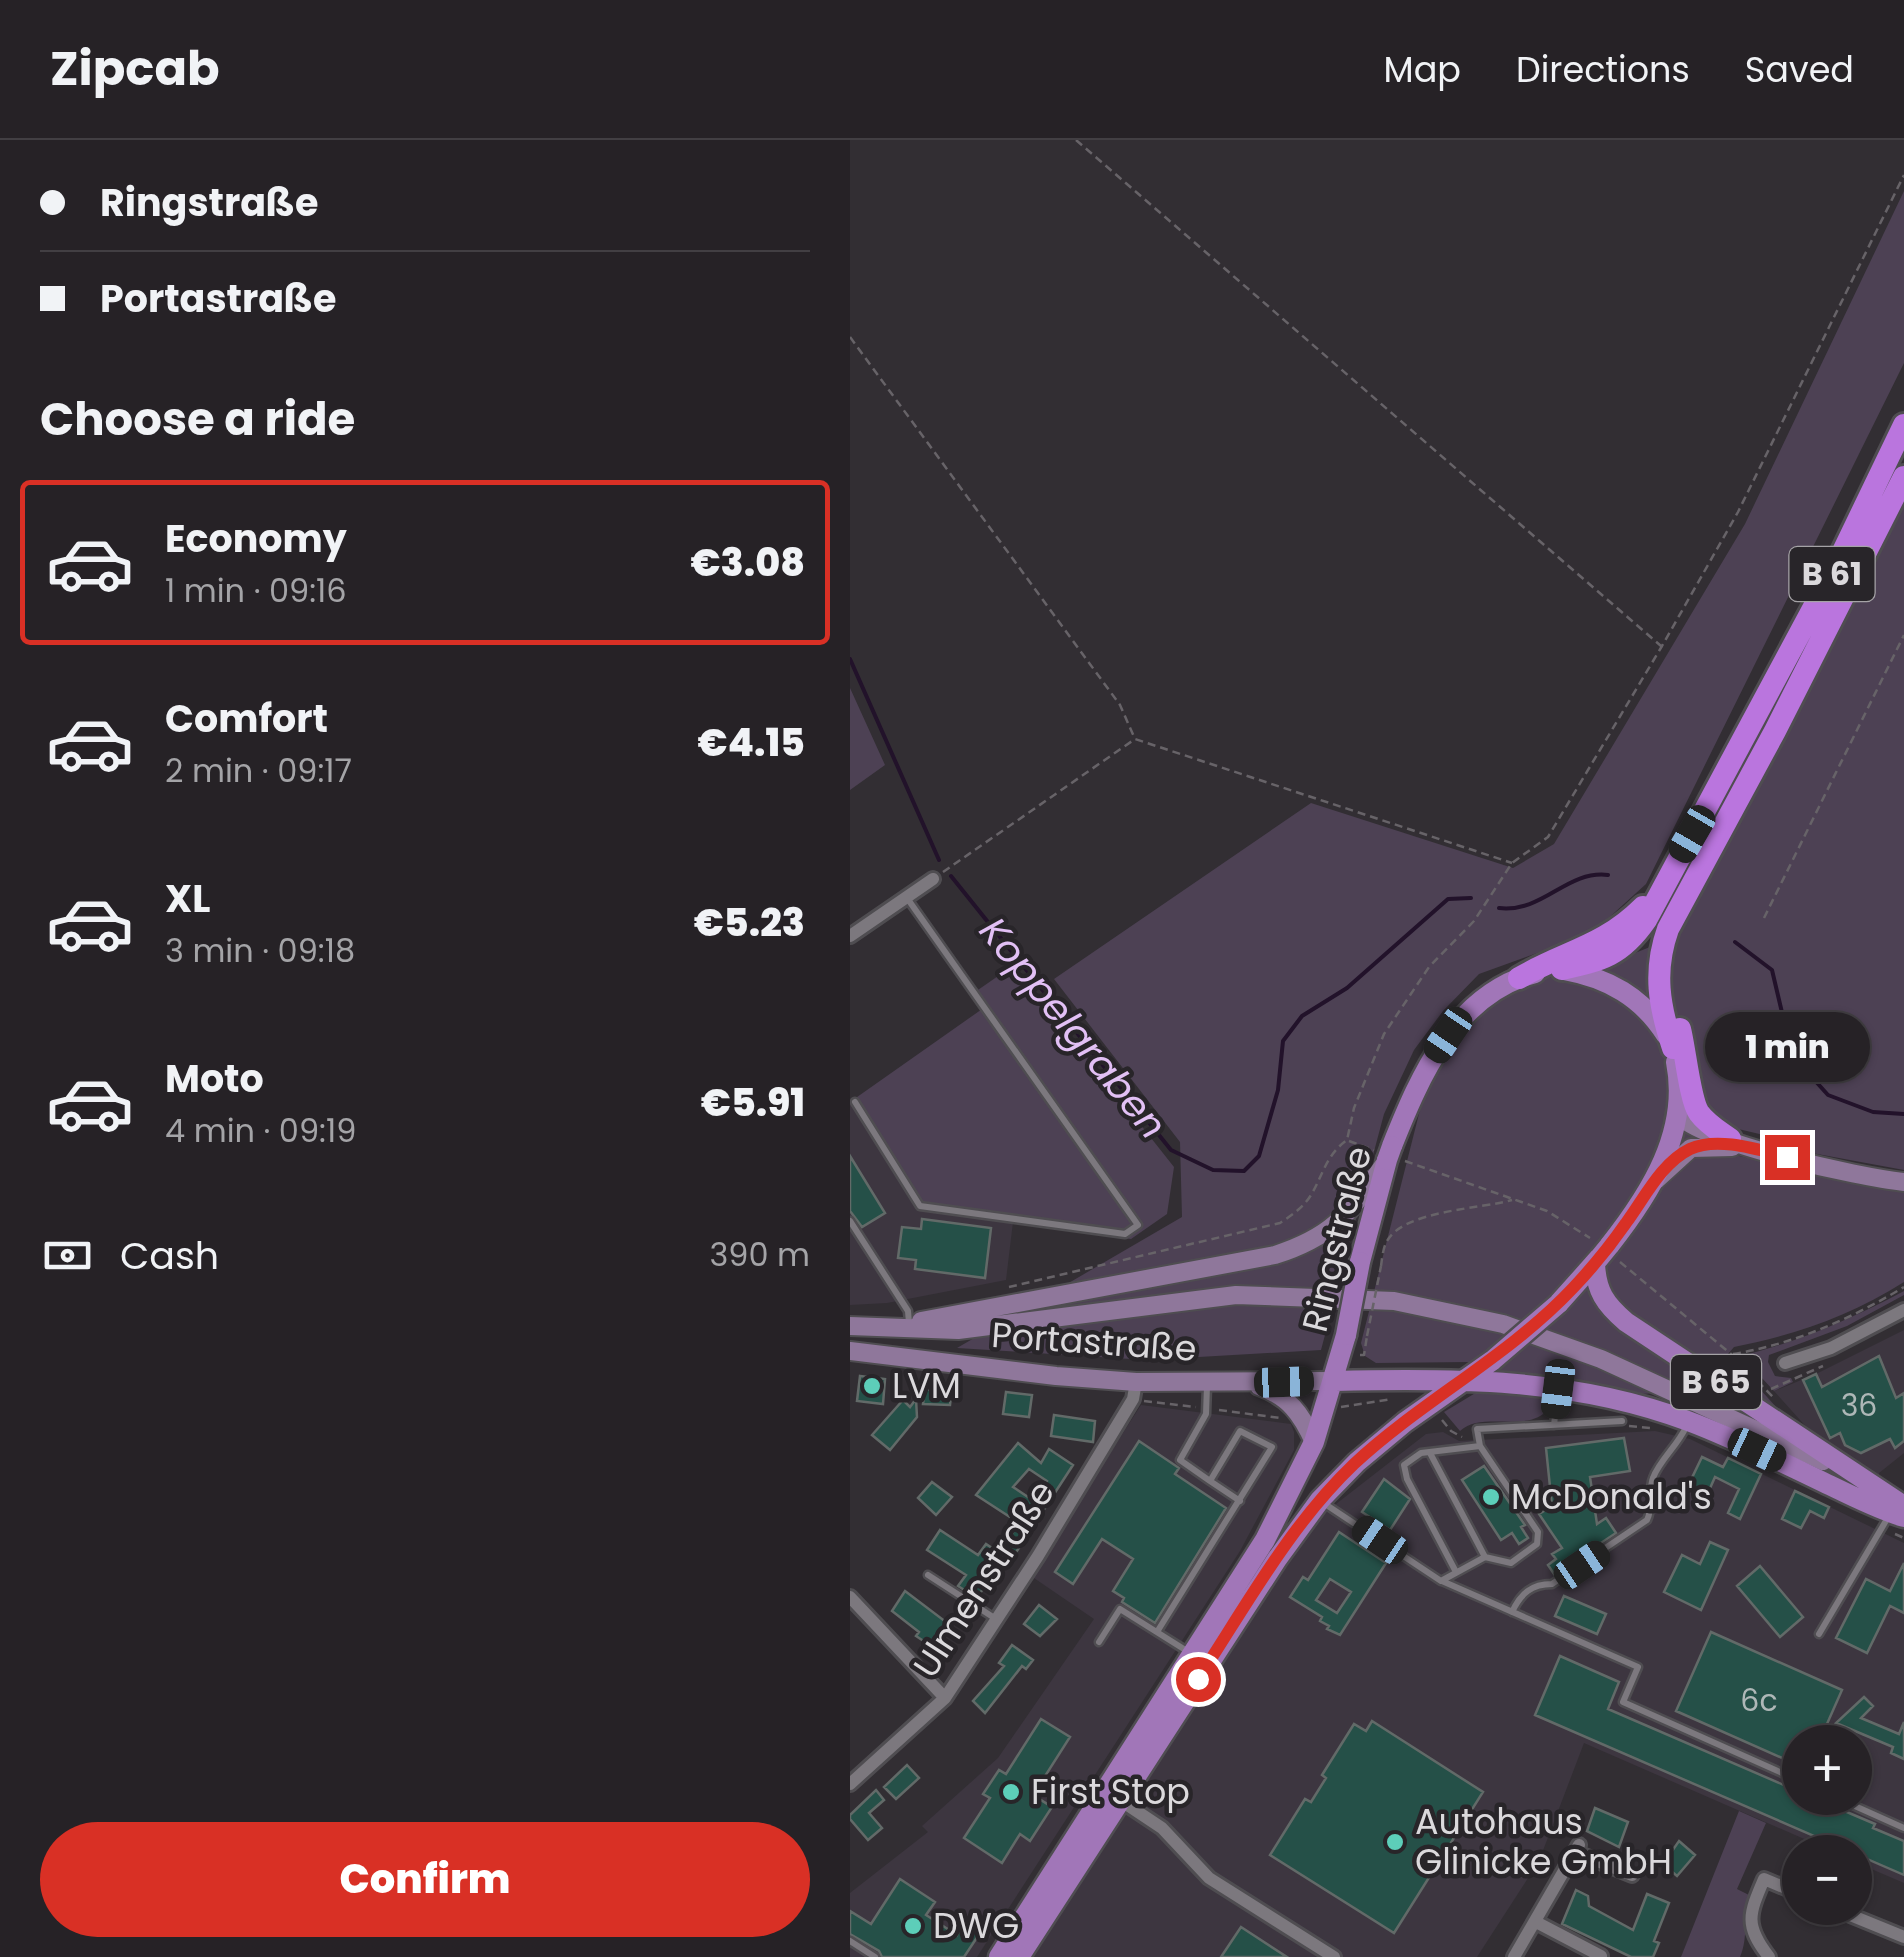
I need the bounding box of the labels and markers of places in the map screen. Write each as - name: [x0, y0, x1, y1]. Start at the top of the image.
- place label: LVM: [892, 1361, 961, 1410]
- marker: LVM: [861, 1375, 883, 1397]
- place label: McDonald's: [1511, 1472, 1712, 1521]
- marker: McDonald's: [1480, 1486, 1502, 1508]
- place label: First Stop: [1031, 1767, 1190, 1816]
- marker: First Stop: [1000, 1781, 1022, 1803]
- place label: Autohaus Glinicke GmbH: [1415, 1797, 1672, 1886]
- marker: Autohaus Glinicke GmbH: [1384, 1831, 1406, 1853]
- place label: DWG: [933, 1901, 1019, 1950]
- marker: DWG: [902, 1915, 924, 1937]

